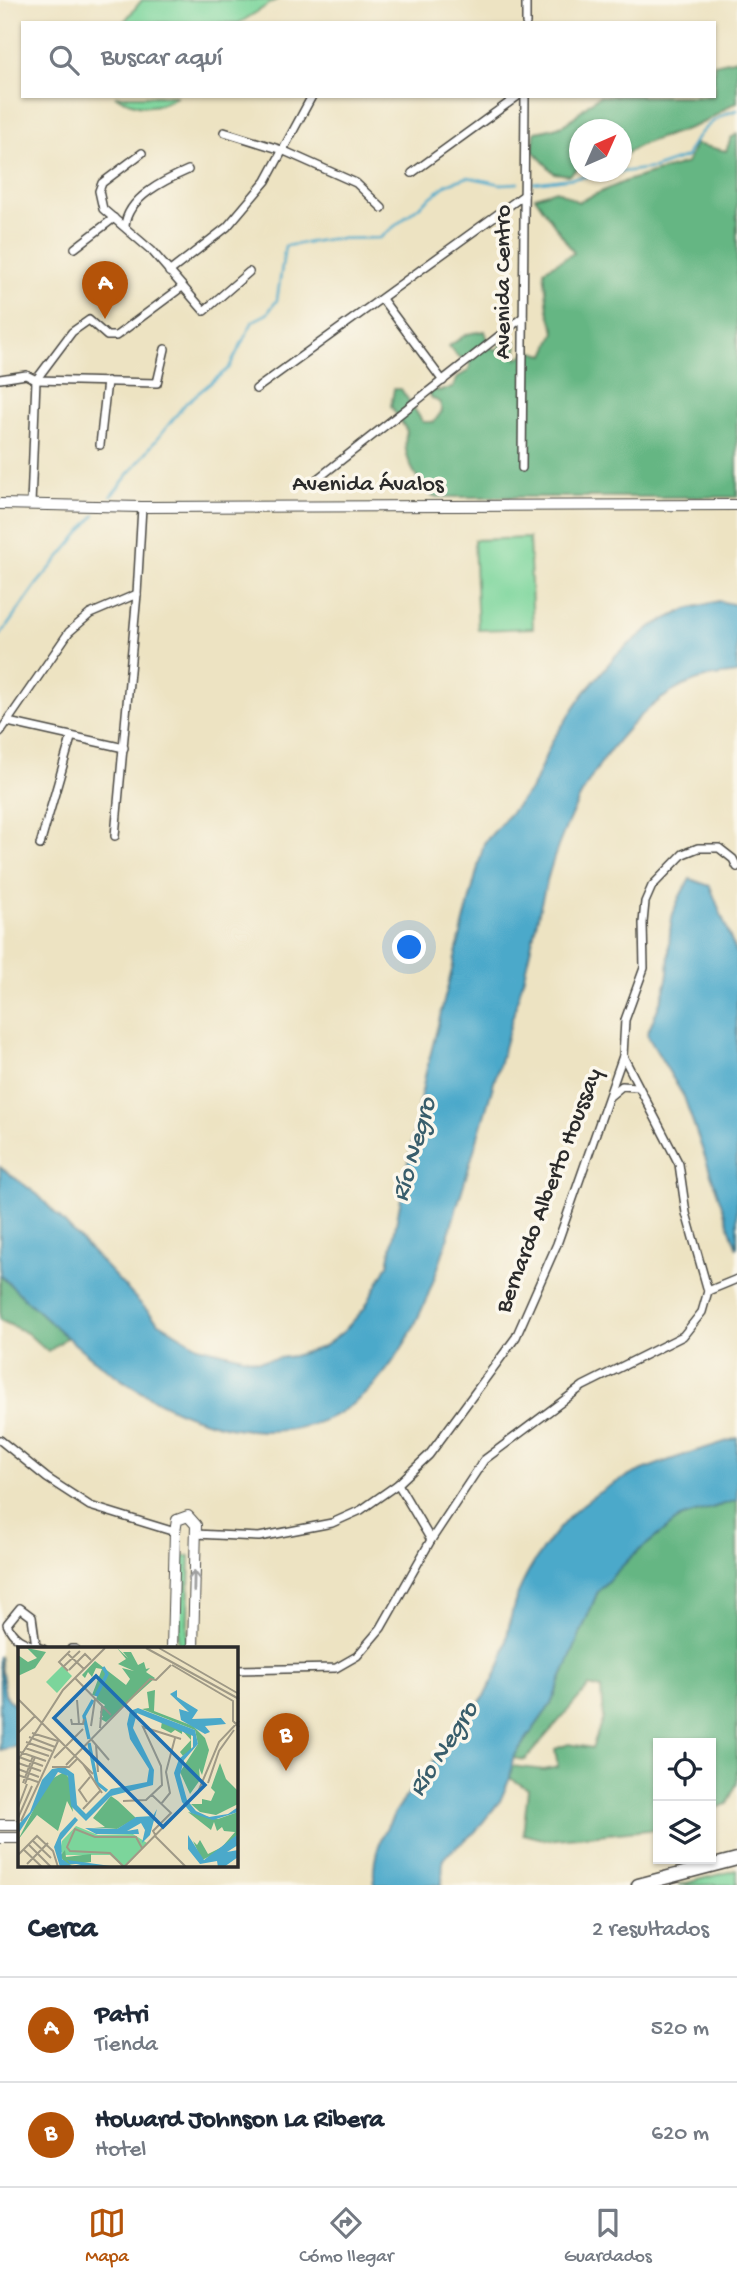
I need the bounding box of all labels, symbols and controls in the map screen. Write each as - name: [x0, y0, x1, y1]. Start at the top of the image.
- search box: [21, 21, 716, 98]
- icon: search: [45, 41, 83, 79]
- text: Buscar aquí: [101, 44, 223, 75]
- north arrow: [569, 119, 632, 182]
- street label: Avenida Centro: [490, 205, 519, 359]
- pin: A: [82, 261, 128, 319]
- street label: Avenida Ávalos: [292, 471, 445, 500]
- your location: [392, 930, 426, 964]
- street label: Bernardo Alberto Houssay: [490, 1064, 610, 1318]
- water label: Río Negro: [386, 1093, 446, 1206]
- one-way arrow: [187, 1569, 201, 1592]
- inset map: [18, 1647, 238, 1868]
- water label: Río Negro: [403, 1696, 488, 1803]
- pin: B: [263, 1713, 309, 1771]
- map controls: [653, 1738, 716, 1864]
- button: locate: [653, 1738, 716, 1801]
- button: layers: [653, 1801, 716, 1864]
- text: Cerca: [28, 1913, 97, 1948]
- text: 2 resultados: [592, 1917, 709, 1944]
- text: Patri: [95, 2001, 149, 2032]
- text: A: [44, 2016, 58, 2043]
- text: 520 m: [651, 2016, 709, 2043]
- text: Tienda: [95, 2032, 158, 2059]
- text: Howard Johnson La Ribera: [95, 2106, 384, 2137]
- text: B: [45, 2121, 57, 2148]
- text: 620 m: [651, 2121, 709, 2148]
- text: Hotel: [95, 2137, 146, 2164]
- tab: Mapa: [85, 2204, 129, 2269]
- tab: Cómo llegar: [299, 2204, 394, 2269]
- tab: Guardados: [564, 2204, 652, 2269]

